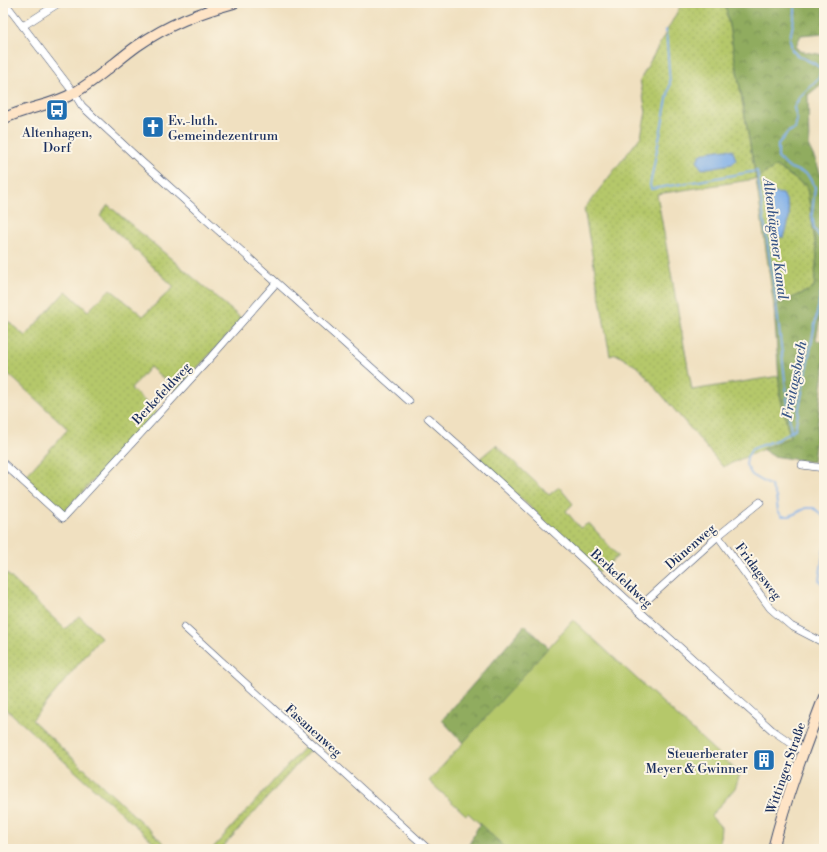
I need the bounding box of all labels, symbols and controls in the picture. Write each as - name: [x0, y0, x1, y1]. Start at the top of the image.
- bus stop icon: Altenhagen, Dorf: [44, 97, 70, 123]
- place label: Ev.-luth. Gemeindezentrum: [168, 113, 279, 144]
- church icon: Ev.-luth. Gemeindezentrum: [140, 114, 166, 140]
- place label: Altenhagen, Dorf: [21, 125, 92, 156]
- water label: Altenhägener Kanal: [758, 176, 791, 301]
- water label: Freitagsbach: [779, 339, 811, 421]
- street label: Berkefeldweg: [128, 359, 195, 429]
- street label: Dünenweg: [662, 520, 719, 573]
- street label: Fridagsweg: [732, 540, 785, 604]
- street label: Berkefeldweg: [586, 545, 656, 612]
- street label: Fasanenweg: [282, 701, 345, 761]
- street label: Wittinger Straße: [762, 720, 809, 817]
- place label: Steuerberater Meyer & Gwinner: [645, 746, 748, 777]
- building icon: Steuerberater Meyer & Gwinner: [751, 747, 777, 773]

